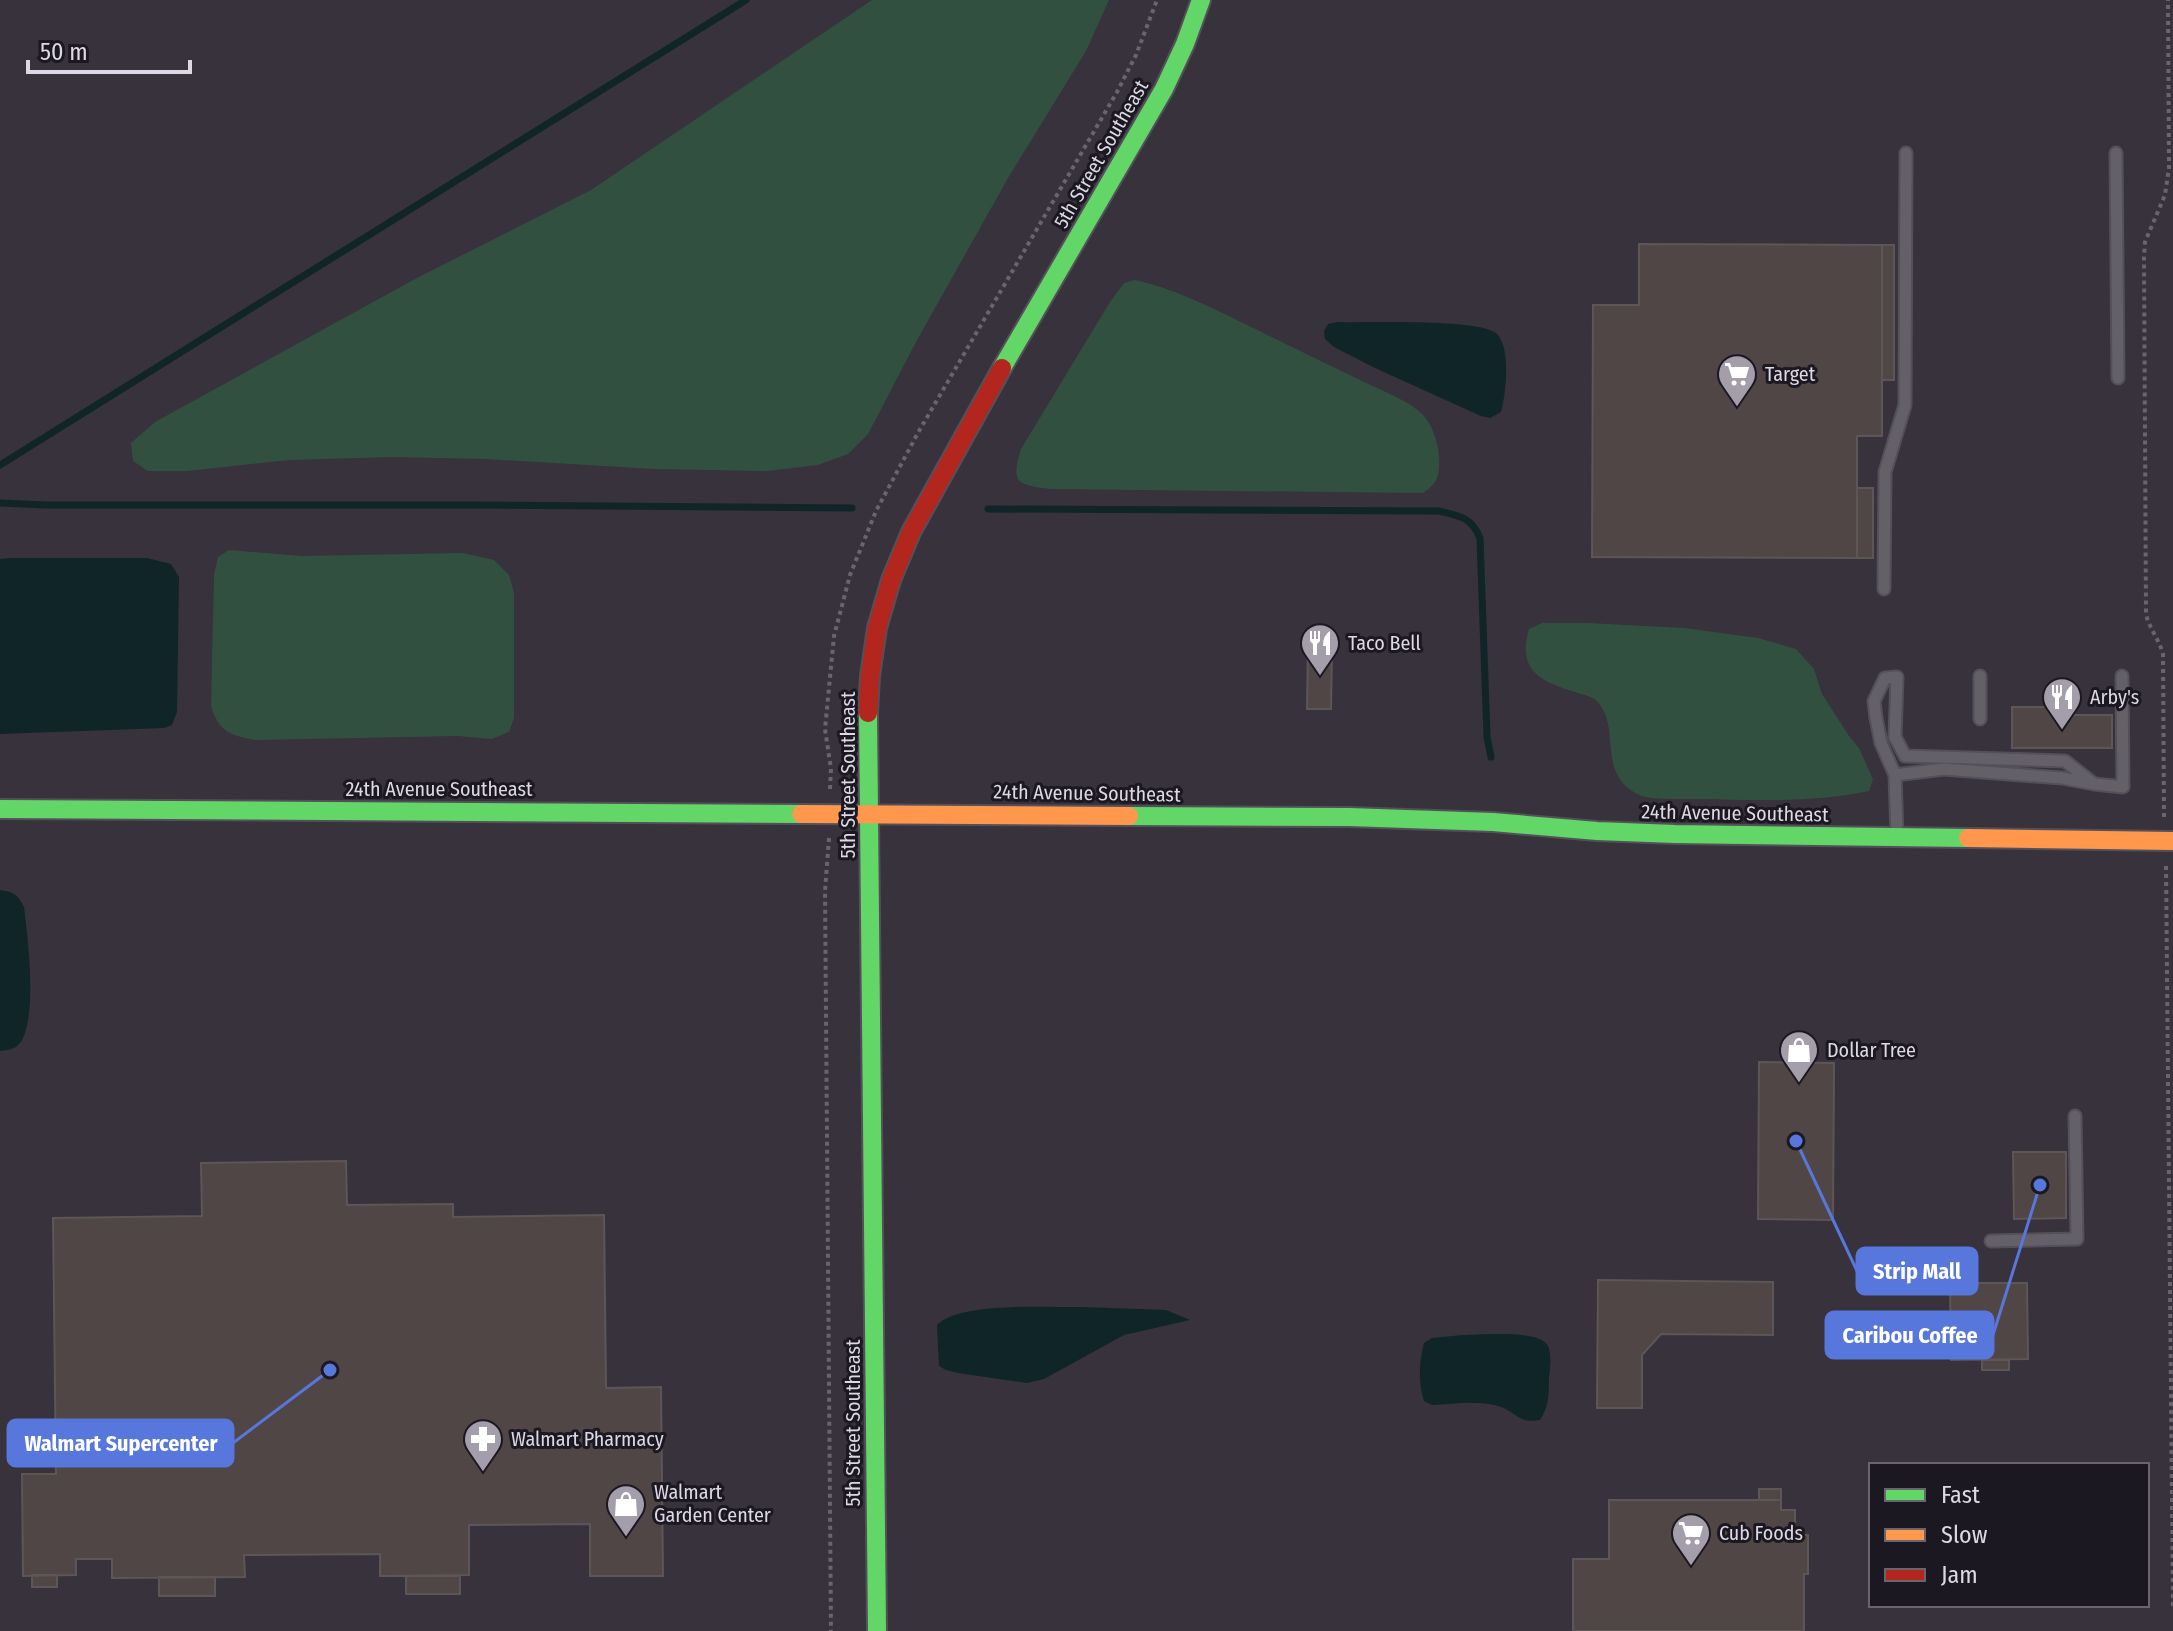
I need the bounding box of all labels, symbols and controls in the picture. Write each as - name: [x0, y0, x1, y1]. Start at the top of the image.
- scale bar: [28, 24, 190, 74]
- text: 50 m: [40, 38, 88, 66]
- street label: 5th Street Southeast: [1049, 75, 1153, 232]
- supermarket icon: Target: [1716, 353, 1758, 408]
- place label: Target: [1765, 362, 1816, 386]
- restaurant icon: Taco Bell: [1299, 622, 1341, 677]
- place label: Taco Bell: [1348, 631, 1421, 655]
- restaurant icon: Arby's: [2041, 676, 2083, 731]
- place label: Arby's: [2090, 685, 2139, 709]
- street label: 5th Street Southeast: [836, 691, 860, 859]
- street label: 24th Avenue Southeast: [345, 777, 533, 801]
- street label: 24th Avenue Southeast: [993, 779, 1181, 807]
- street label: 24th Avenue Southeast: [1641, 799, 1829, 827]
- shop icon: Dollar Tree: [1778, 1029, 1820, 1084]
- place label: Dollar Tree: [1827, 1038, 1916, 1062]
- callout: Strip Mall: [1857, 1248, 1977, 1294]
- text: Strip Mall: [1873, 1258, 1962, 1285]
- callout: Caribou Coffee: [1826, 1312, 1993, 1358]
- text: Caribou Coffee: [1842, 1322, 1978, 1349]
- street label: 5th Street Southeast: [841, 1339, 865, 1507]
- pharmacy icon: Walmart Pharmacy: [462, 1418, 504, 1473]
- callout: Walmart Supercenter: [8, 1420, 233, 1466]
- place label: Walmart Pharmacy: [511, 1427, 664, 1451]
- text: Walmart Supercenter: [25, 1430, 218, 1457]
- legend: [1869, 1463, 2149, 1607]
- place label: Walmart Garden Center: [654, 1480, 771, 1527]
- text: Fast: [1941, 1481, 1980, 1509]
- shop icon: Walmart Garden Center: [605, 1483, 647, 1538]
- supermarket icon: Cub Foods: [1670, 1512, 1712, 1567]
- place label: Cub Foods: [1719, 1521, 1803, 1545]
- text: Slow: [1941, 1521, 1988, 1549]
- text: Jam: [1941, 1561, 1978, 1589]

